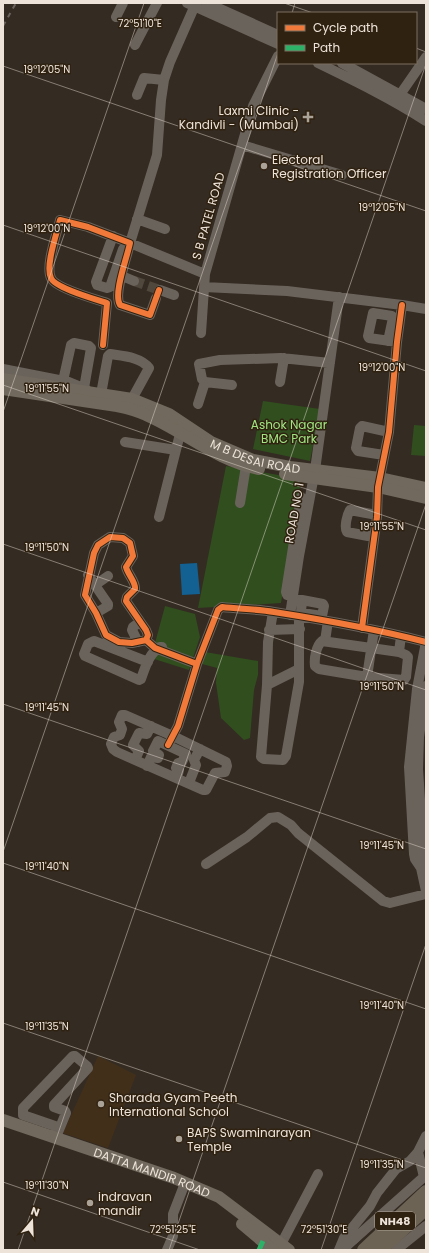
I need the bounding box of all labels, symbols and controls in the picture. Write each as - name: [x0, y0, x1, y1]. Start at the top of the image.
- legend: [277, 12, 417, 64]
- text: 72°51'10"E: [118, 16, 162, 31]
- text: Cycle path: [313, 19, 378, 36]
- text: Path: [313, 39, 340, 56]
- text: 19°12'05"N: [24, 62, 70, 77]
- place label: Laxmi Clinic - Kandivli - (Mumbai): [179, 102, 299, 133]
- marker: Laxmi Clinic - Kandivli - (Mumbai): [302, 111, 314, 123]
- place label: Electoral Registration Officer: [272, 151, 387, 182]
- marker: Electoral Registration Officer: [259, 161, 269, 171]
- street label: S B PATEL ROAD: [187, 170, 229, 262]
- text: 19°12'05"N: [359, 200, 405, 215]
- text: 19°12'00"N: [24, 221, 70, 236]
- text: 19°12'00"N: [359, 360, 405, 375]
- text: 19°11'55"N: [25, 381, 69, 396]
- park label: Ashok Nagar BMC Park: [251, 416, 328, 447]
- street label: M B DESAI ROAD: [208, 434, 301, 477]
- street label: ROAD NO 1: [280, 481, 308, 545]
- text: 19°11'55"N: [360, 519, 404, 534]
- text: 19°11'50"N: [25, 540, 69, 555]
- text: 19°11'50"N: [360, 679, 404, 694]
- text: 19°11'45"N: [25, 700, 69, 715]
- text: 19°11'45"N: [360, 838, 404, 853]
- text: 19°11'40"N: [25, 859, 69, 874]
- text: 19°11'40"N: [360, 998, 404, 1013]
- text: 19°11'35"N: [25, 1019, 69, 1034]
- place label: Sharada Gyam Peeth International School: [109, 1089, 238, 1120]
- marker: Sharada Gyam Peeth International School: [96, 1099, 106, 1109]
- place label: BAPS Swaminarayan Temple: [187, 1124, 311, 1155]
- marker: BAPS Swaminarayan Temple: [174, 1134, 184, 1144]
- street label: DATTA MANDIR ROAD: [92, 1143, 213, 1201]
- text: 19°11'35"N: [360, 1157, 404, 1172]
- text: 19°11'30"N: [25, 1178, 69, 1193]
- place label: indravan mandir: [98, 1188, 152, 1219]
- marker: indravan mandir: [85, 1198, 95, 1208]
- north arrow: [12, 1201, 52, 1241]
- text: N: [29, 1203, 42, 1220]
- road number: NH48: [375, 1212, 415, 1230]
- text: 72°51'25"E: [150, 1222, 196, 1237]
- text: 72°51'30"E: [301, 1222, 347, 1237]

